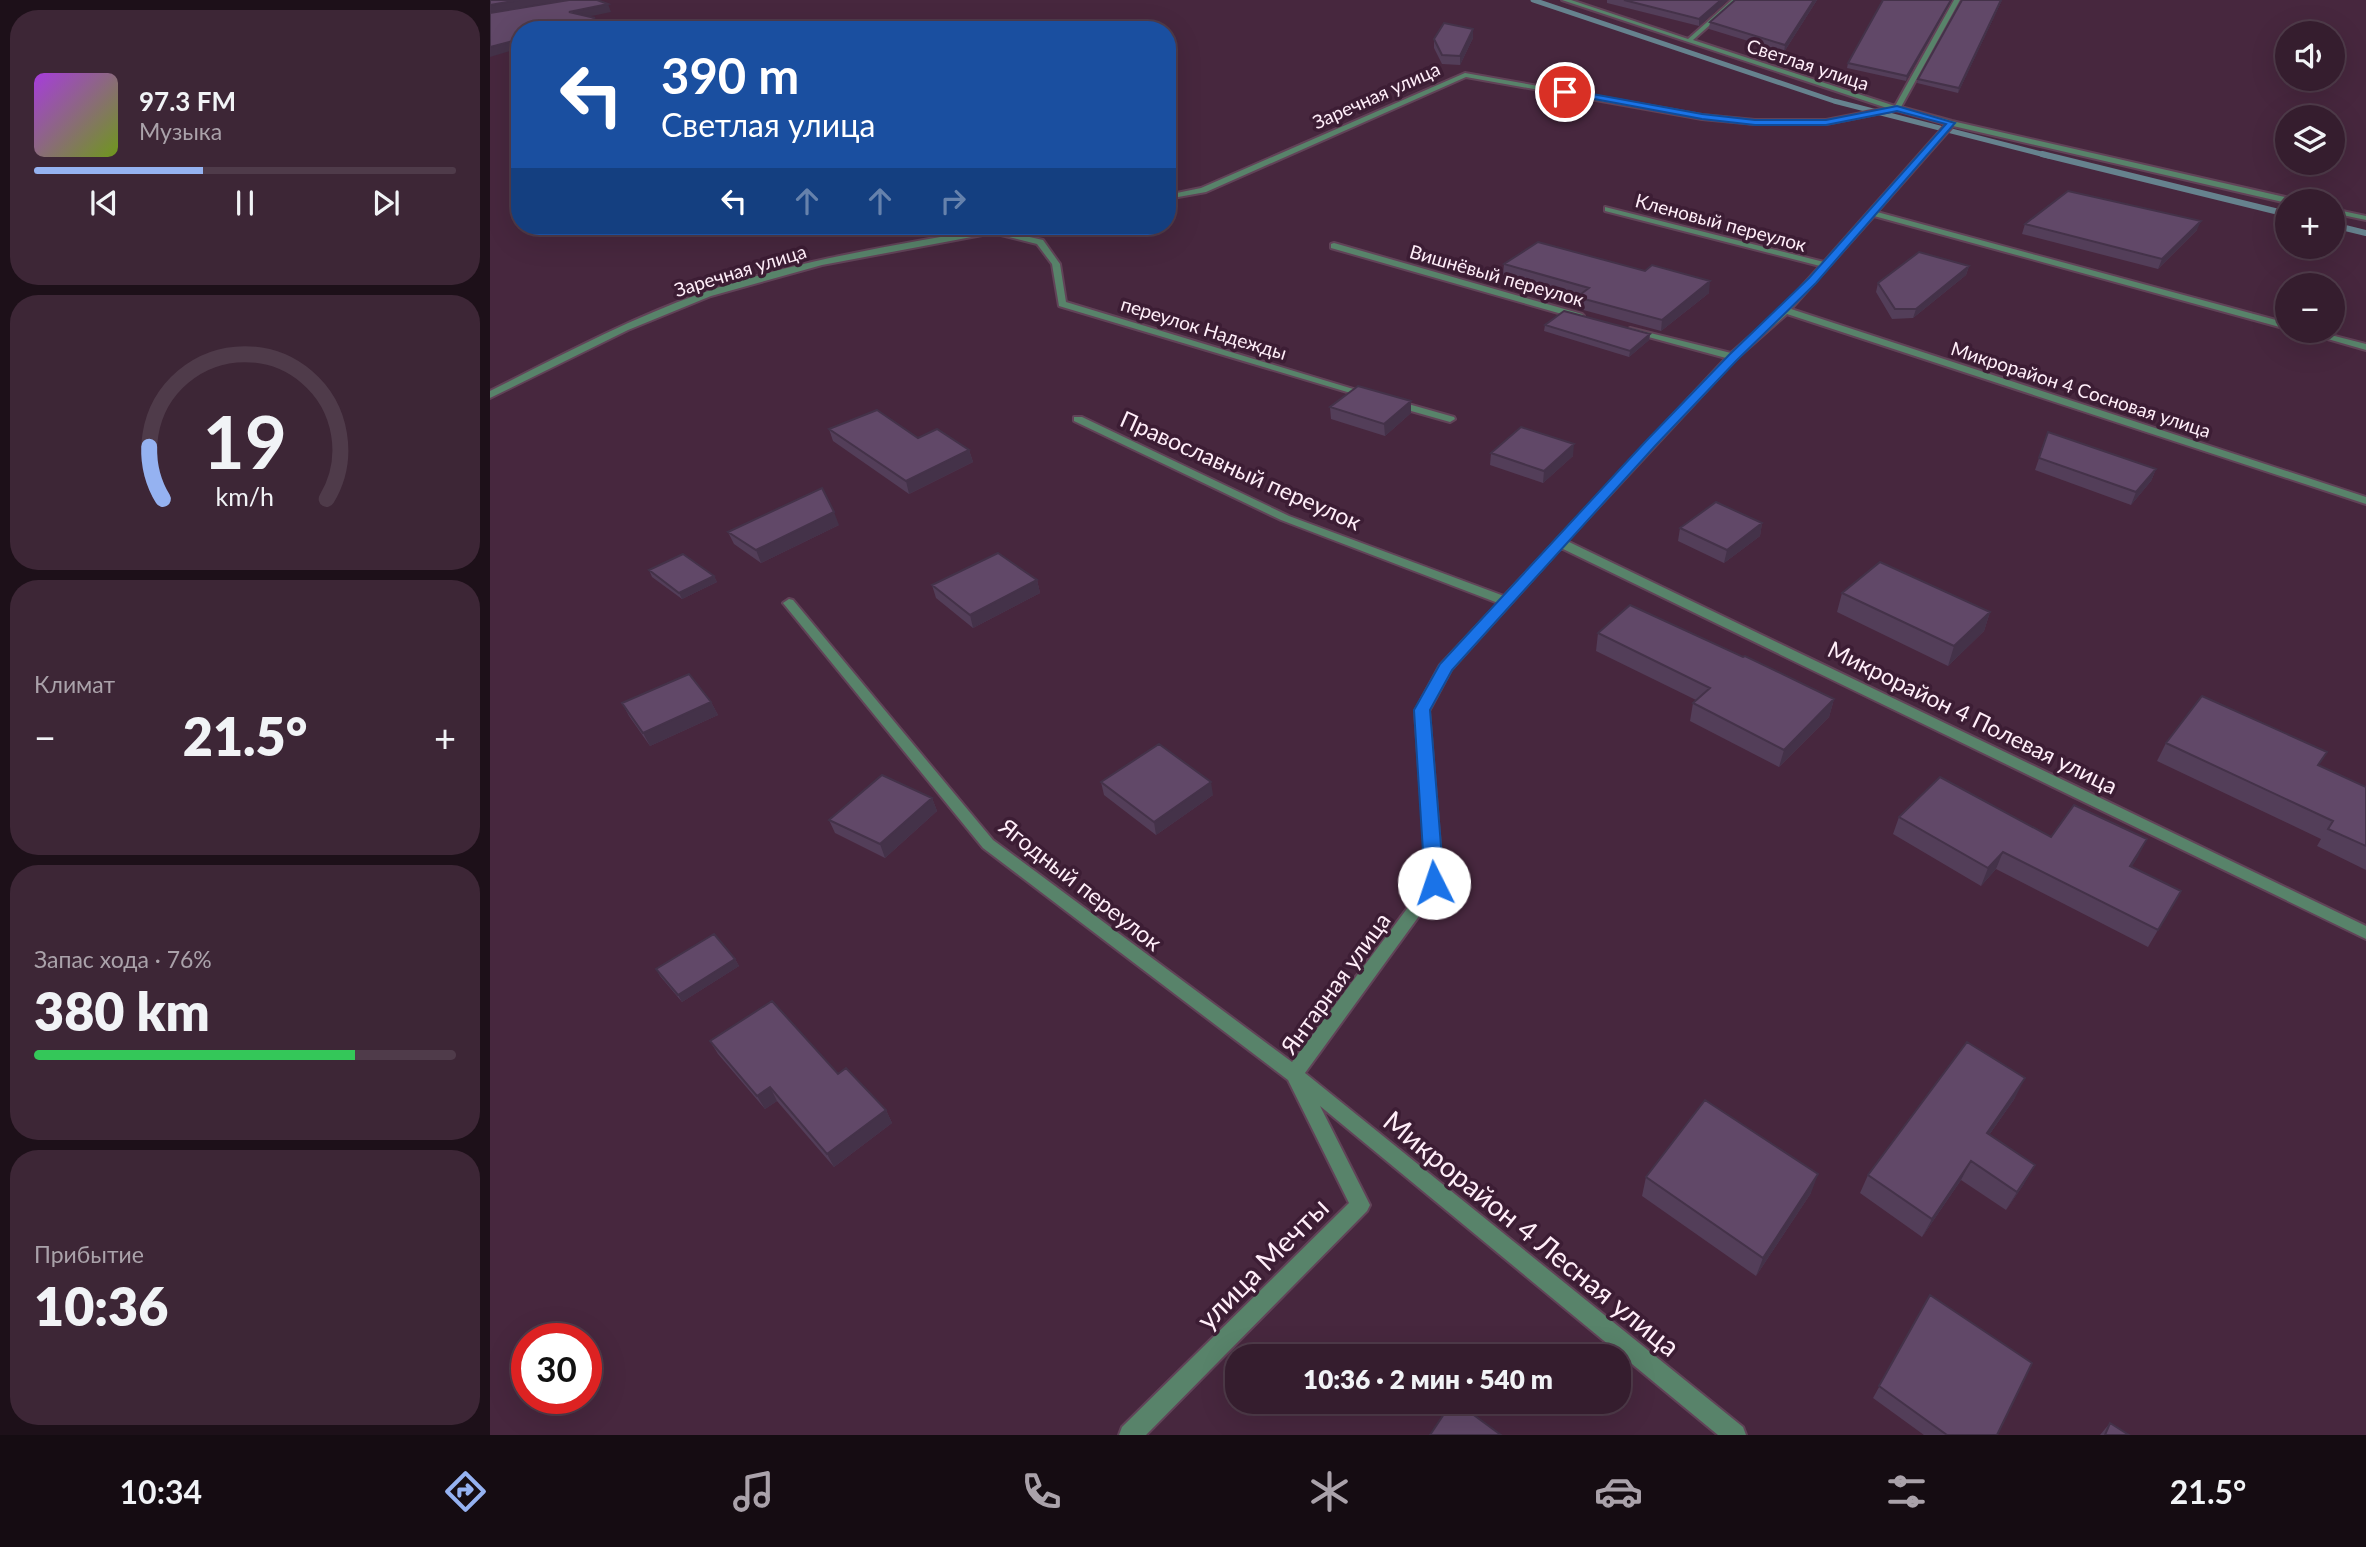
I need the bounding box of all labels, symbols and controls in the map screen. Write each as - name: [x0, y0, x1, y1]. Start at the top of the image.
- map controls: [2275, 21, 2345, 343]
- button: sound: [2275, 21, 2345, 91]
- street label: Светлая улица: [1744, 33, 1872, 95]
- text: 390 m: [661, 46, 799, 104]
- icon: left: [546, 49, 637, 140]
- street label: Заречная улица: [1309, 57, 1443, 133]
- pin: [1535, 62, 1595, 122]
- icon: arrive: [1546, 73, 1584, 111]
- text: 97.3 FM: [139, 85, 236, 117]
- text: Светлая улица: [661, 105, 875, 144]
- button: layers: [2275, 105, 2345, 175]
- text: Музыка: [139, 117, 222, 145]
- icon: left: [715, 182, 753, 220]
- icon: ahead: [788, 182, 826, 220]
- icon: ahead: [861, 182, 899, 220]
- icon: right: [934, 182, 972, 220]
- icon: previous: [85, 184, 123, 222]
- icon: pause: [226, 184, 264, 222]
- icon: next: [367, 184, 405, 222]
- street label: Кленовый переулок: [1633, 188, 1809, 256]
- button: +: [2275, 189, 2345, 259]
- street label: Заречная улица: [671, 239, 809, 301]
- street label: Вишнёвый переулок: [1407, 239, 1587, 311]
- button: −: [2275, 273, 2345, 343]
- street label: переулок Надежды: [1118, 292, 1290, 364]
- street label: Микрорайон 4 Сосновая улица: [1948, 336, 2214, 442]
- text: 19: [203, 397, 287, 485]
- street label: Православный переулок: [1116, 404, 1366, 536]
- text: km/h: [216, 480, 274, 510]
- street label: Микрорайон 4 Полевая улица: [1824, 635, 2122, 799]
- text: Климат: [34, 670, 115, 698]
- text: 21.5°: [183, 705, 307, 767]
- text: −: [34, 714, 56, 760]
- text: +: [434, 714, 456, 760]
- street label: Ягодный переулок: [993, 811, 1168, 956]
- position arrow: [1397, 846, 1471, 920]
- street label: Янтарная улица: [1274, 907, 1396, 1060]
- text: Запас хода · 76%: [34, 945, 212, 973]
- text: 380 km: [34, 980, 210, 1042]
- street label: Микрорайон 4 Лесная улица: [1377, 1103, 1687, 1363]
- street label: улица Мечты: [1189, 1190, 1335, 1336]
- text: Прибытие: [34, 1240, 144, 1268]
- text: 10:36: [34, 1275, 168, 1337]
- speed limit sign: 30: [511, 1323, 602, 1414]
- text: 10:36 · 2 мин · 540 m: [1303, 1363, 1553, 1395]
- icon: directions: [441, 1467, 490, 1516]
- icon: music: [729, 1467, 778, 1516]
- icon: phone: [1017, 1467, 1066, 1516]
- icon: climate: [1305, 1467, 1354, 1516]
- icon: car: [1594, 1467, 1643, 1516]
- icon: filters: [1882, 1467, 1931, 1516]
- text: 10:34: [120, 1472, 202, 1511]
- text: 21.5°: [2170, 1472, 2246, 1511]

